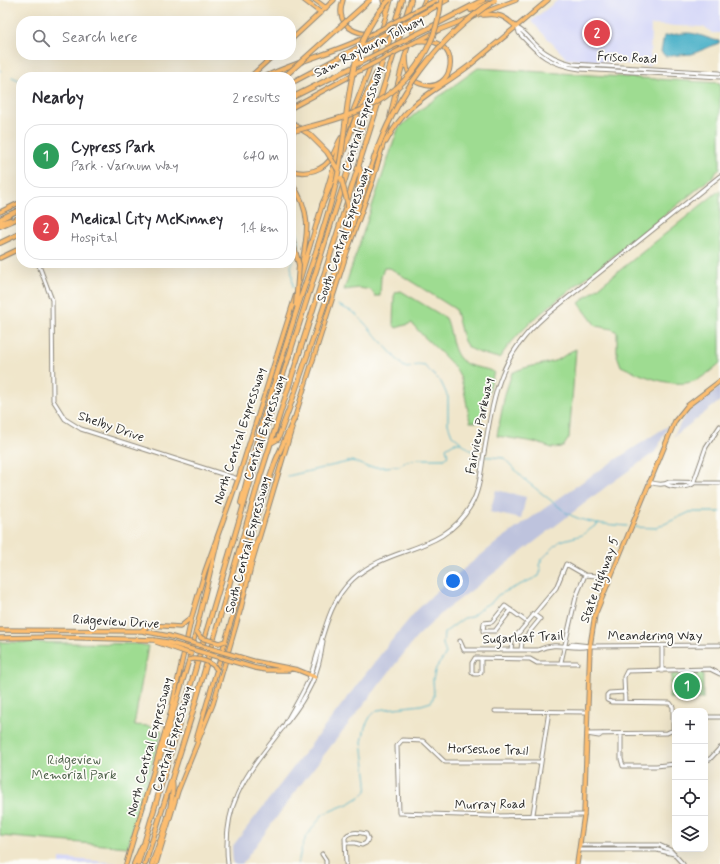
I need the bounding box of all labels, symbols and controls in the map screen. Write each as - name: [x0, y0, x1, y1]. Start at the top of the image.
- street label: Sam Rayburn Tollway: [311, 12, 427, 82]
- search box: [16, 16, 296, 60]
- pin: 2: [584, 18, 610, 48]
- icon: search: [30, 27, 52, 49]
- text: Search here: [62, 28, 138, 48]
- street label: Frisco Road: [597, 48, 657, 68]
- street label: Central Expressway: [338, 64, 388, 174]
- text: Nearby: [32, 87, 84, 109]
- text: 2 results: [233, 90, 280, 107]
- text: Cypress Park: [71, 138, 155, 158]
- text: 1: [43, 148, 49, 165]
- text: 640 m: [243, 148, 279, 165]
- text: Park · Varnum Way: [71, 158, 179, 175]
- street label: South Central Expressway: [313, 165, 375, 305]
- text: Medical City McKinney: [71, 210, 223, 230]
- text: 2: [43, 220, 49, 237]
- text: 1.4 km: [240, 220, 279, 237]
- text: Hospital: [71, 230, 117, 247]
- street label: North Central Expressway: [210, 365, 270, 507]
- street label: Central Expressway: [240, 373, 290, 483]
- street label: Fairview Parkway: [462, 376, 498, 476]
- street label: Shelby Drive: [76, 408, 147, 446]
- street label: South Central Expressway: [221, 475, 275, 615]
- street label: State Highway 5: [577, 534, 625, 626]
- your location: [443, 571, 463, 591]
- street label: Ridgeview Drive: [72, 611, 160, 634]
- street label: Sugarloaf Trail: [482, 627, 564, 651]
- street label: Meandering Way: [608, 628, 703, 646]
- pin: 1: [674, 671, 700, 701]
- street label: North Central Expressway: [123, 676, 177, 818]
- street label: Central Expressway: [149, 684, 197, 794]
- map controls: [672, 708, 708, 852]
- button: +: [672, 708, 708, 744]
- street label: Horseshoe Trail: [448, 740, 529, 760]
- button: −: [672, 744, 708, 780]
- park label: Ridgeview Memorial Park: [32, 752, 117, 784]
- button: locate: [672, 780, 708, 816]
- street label: Murray Road: [455, 796, 525, 814]
- button: layers: [672, 816, 708, 852]

